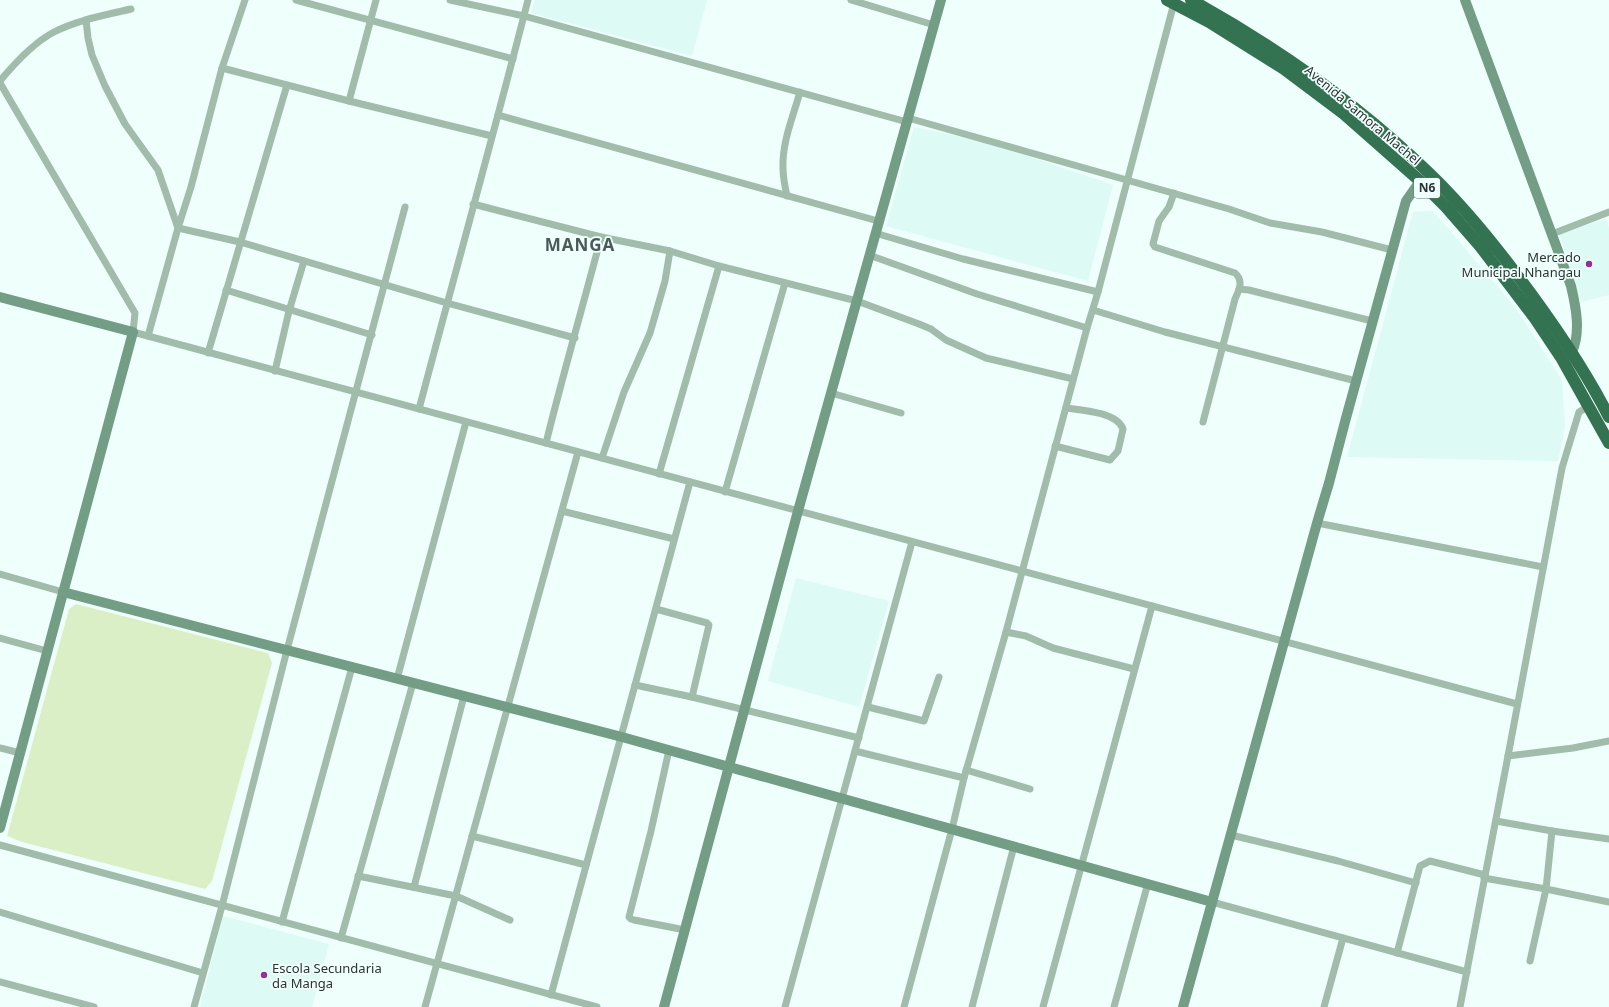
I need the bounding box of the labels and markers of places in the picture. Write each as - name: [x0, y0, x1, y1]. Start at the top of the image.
- place label: Mercado Municipal Nhangau: [1462, 248, 1581, 281]
- marker: Mercado Municipal Nhangau: [1584, 259, 1594, 269]
- place label: Escola Secundaria da Manga: [272, 959, 382, 992]
- marker: Escola Secundaria da Manga: [259, 970, 269, 980]

